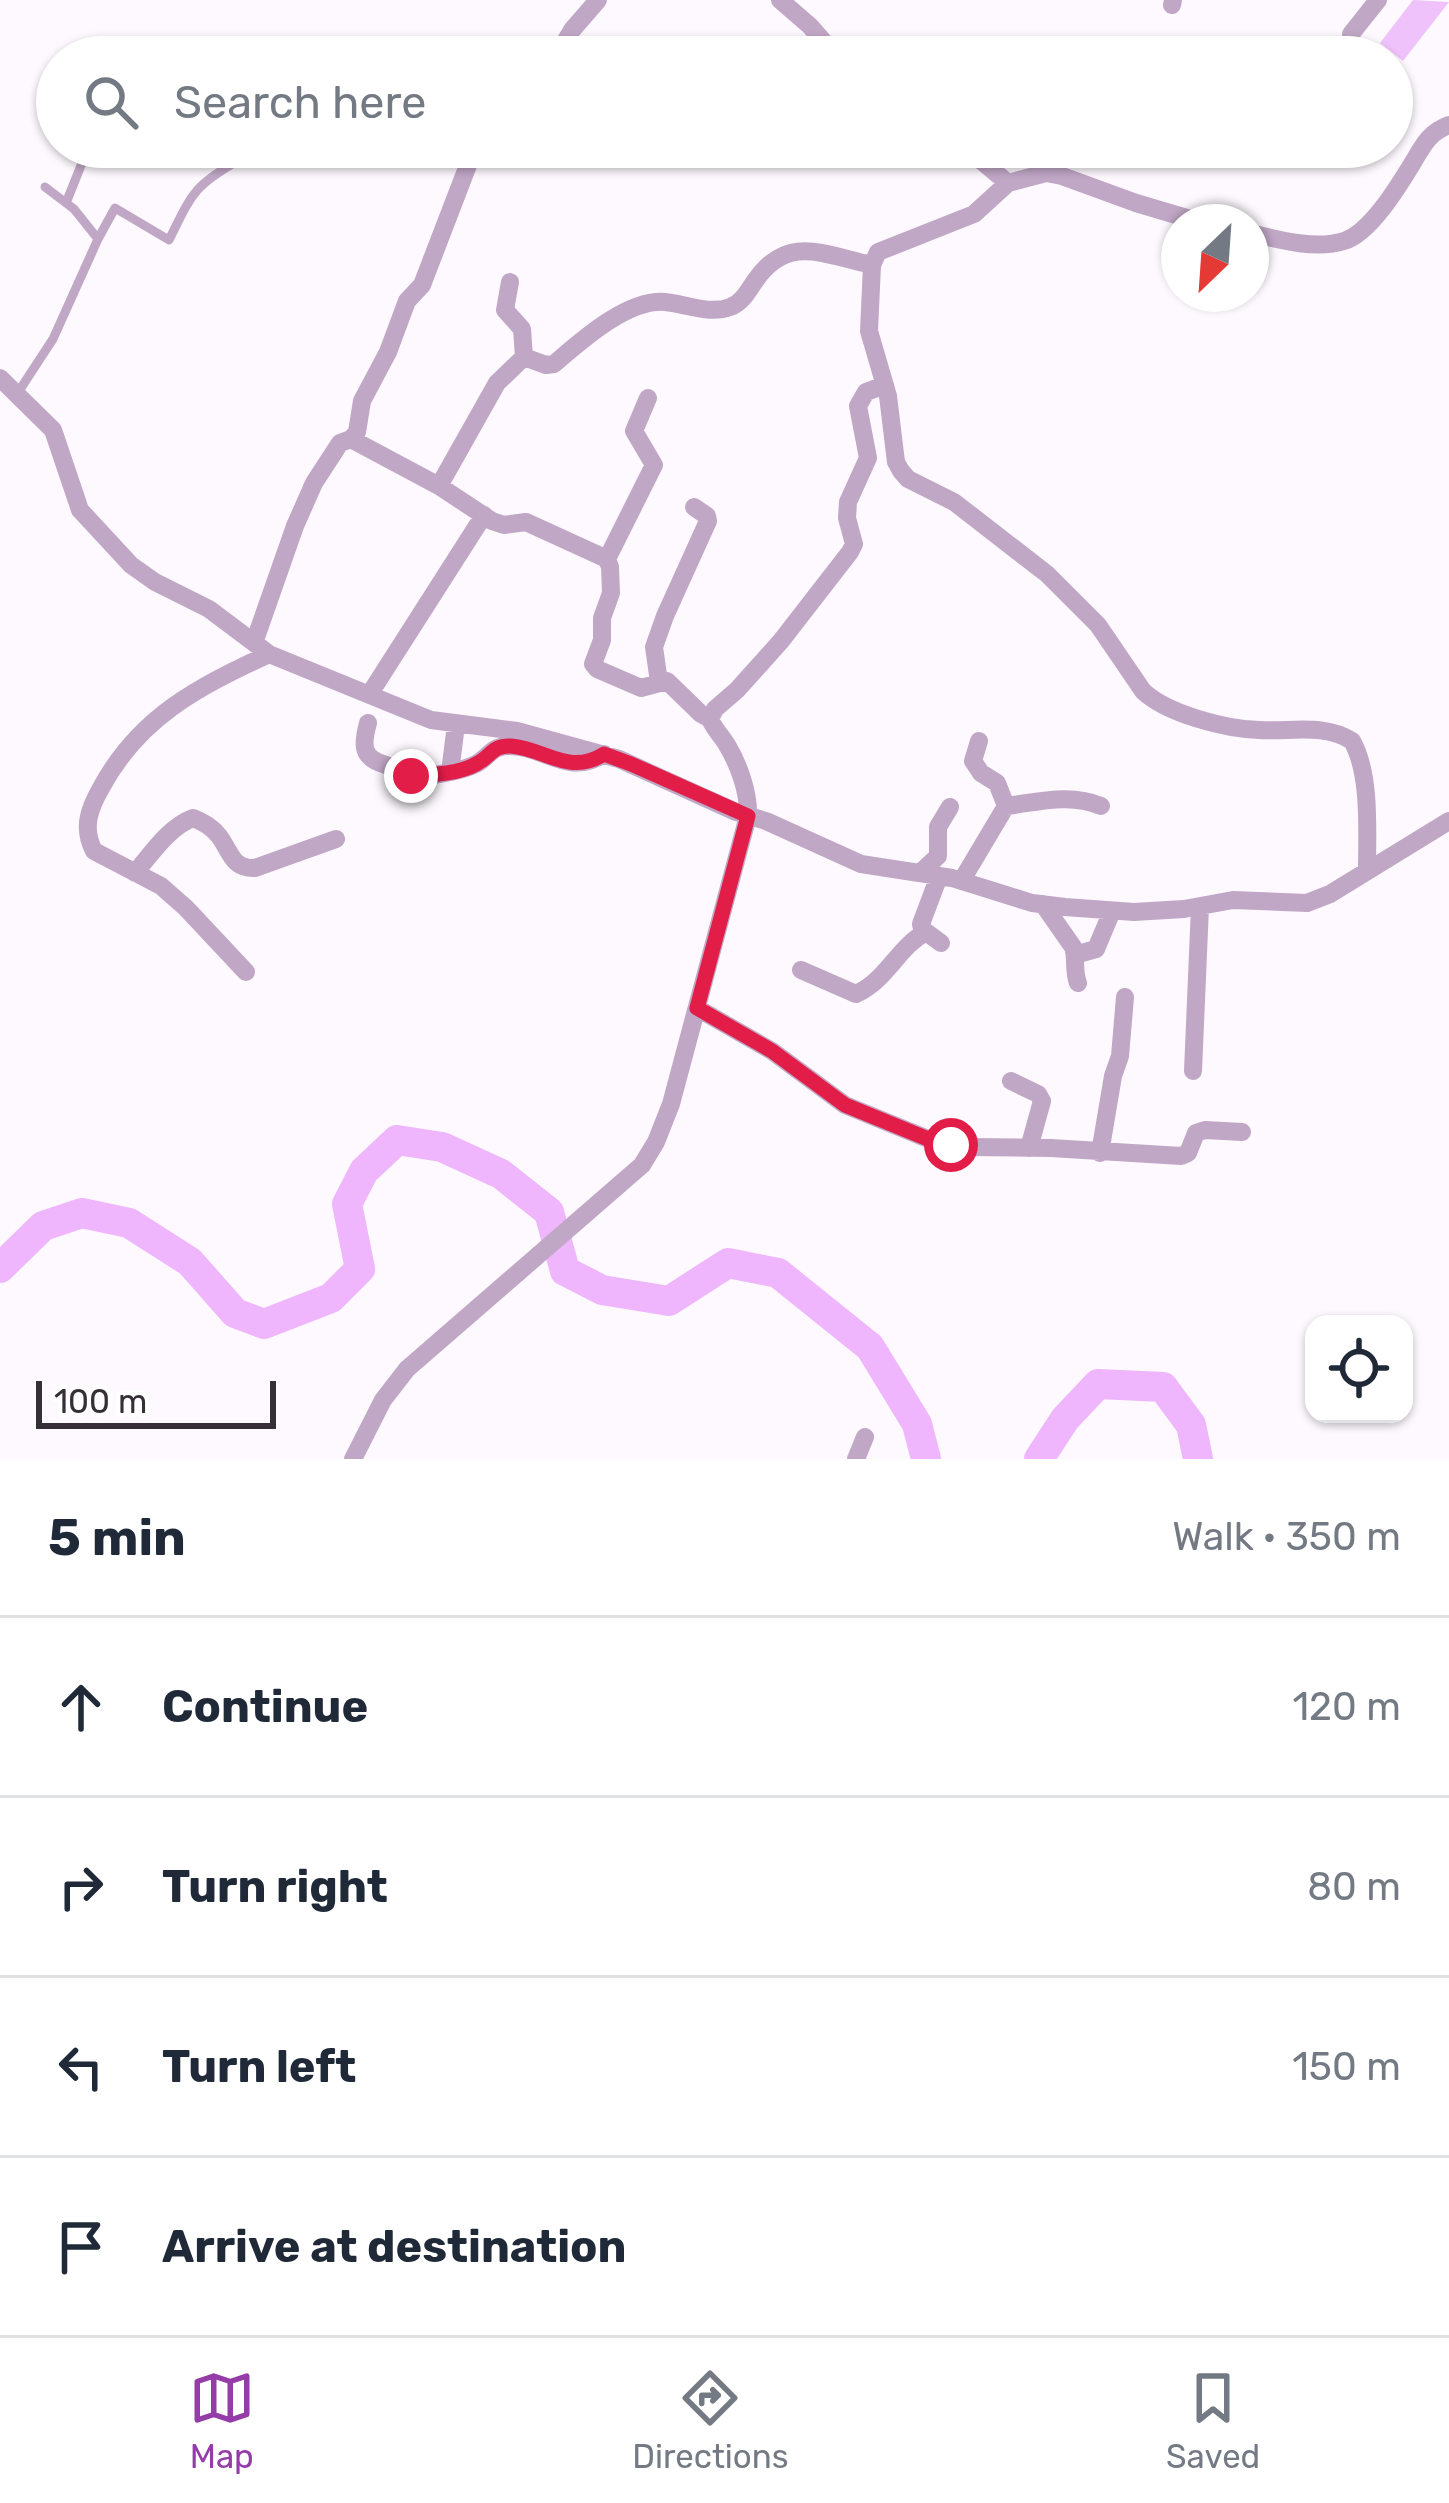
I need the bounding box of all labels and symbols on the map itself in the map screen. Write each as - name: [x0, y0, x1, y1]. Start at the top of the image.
- north arrow: [1161, 204, 1269, 312]
- route end: [384, 749, 438, 803]
- route start: [924, 1118, 978, 1172]
- scale bar: [36, 1375, 276, 1428]

